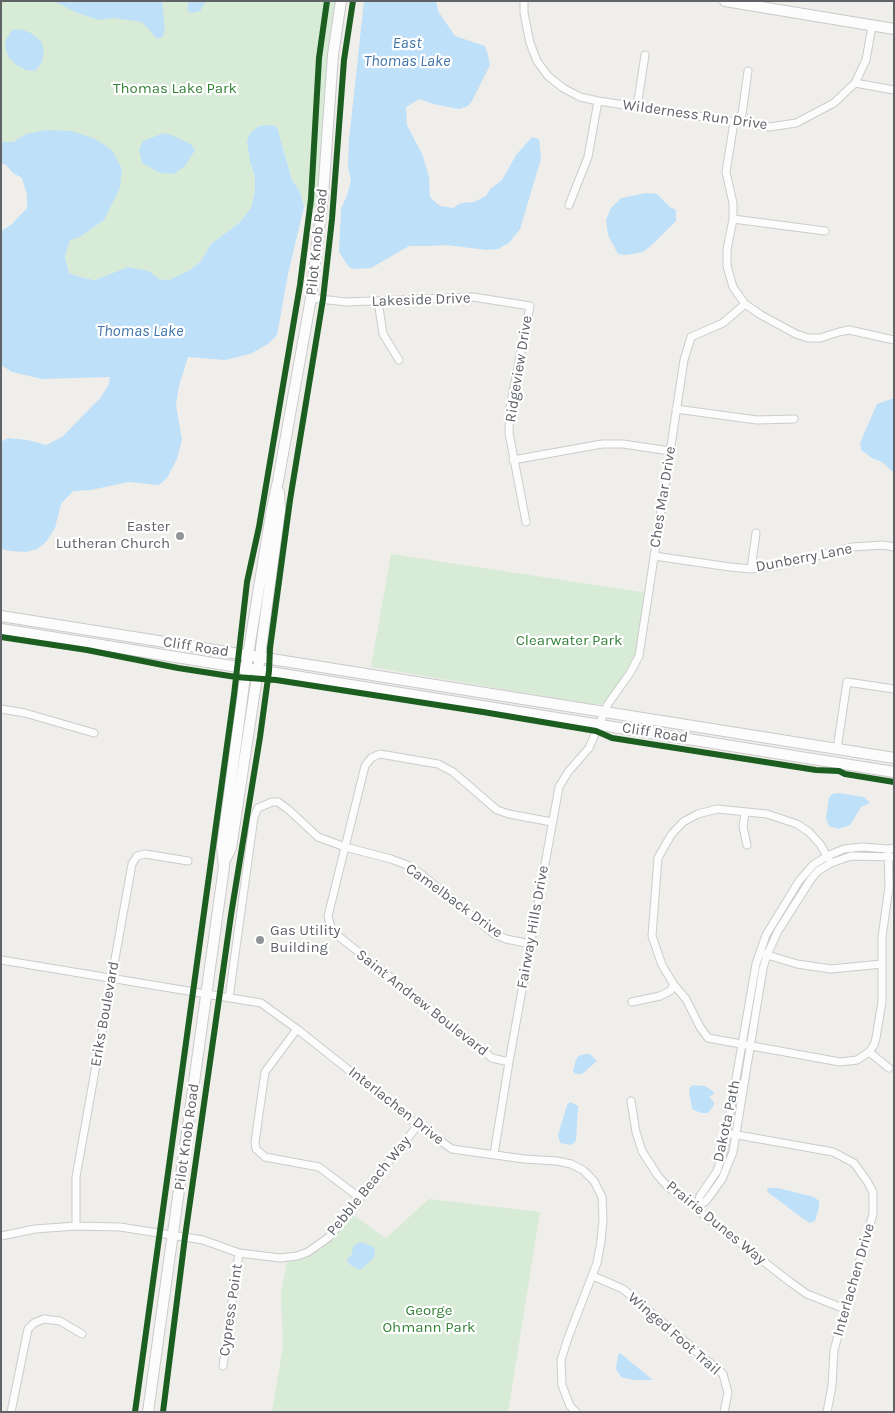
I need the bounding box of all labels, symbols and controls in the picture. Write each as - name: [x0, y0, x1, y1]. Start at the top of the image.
- water label: East Thomas Lake: [364, 33, 450, 71]
- park label: Thomas Lake Park: [113, 80, 237, 98]
- street label: Wilderness Run Drive: [621, 96, 769, 134]
- street label: Pilot Knob Road: [302, 187, 332, 297]
- street label: Lakeside Drive: [371, 289, 471, 311]
- street label: Ridgeview Drive: [502, 314, 536, 424]
- water label: Thomas Lake: [97, 321, 183, 341]
- street label: Ches Mar Drive: [646, 445, 680, 549]
- place label: Easter Lutheran Church: [56, 518, 170, 553]
- marker: Easter Lutheran Church: [174, 530, 186, 542]
- street label: Dunberry Lane: [754, 540, 854, 576]
- park label: Clearwater Park: [516, 632, 622, 650]
- street label: Cliff Road: [162, 633, 230, 661]
- street label: Cliff Road: [621, 719, 689, 747]
- street label: Camelback Drive: [402, 860, 506, 942]
- street label: Fairway Hills Drive: [513, 864, 553, 990]
- place label: Gas Utility Building: [270, 922, 341, 957]
- marker: Gas Utility Building: [254, 934, 266, 946]
- street label: Saint Andrew Boulevard: [352, 946, 492, 1060]
- street label: Eriks Boulevard: [87, 960, 123, 1068]
- street label: Interlachen Drive: [345, 1063, 447, 1149]
- street label: Dakota Path: [710, 1078, 744, 1164]
- street label: Pilot Knob Road: [171, 1082, 203, 1192]
- street label: Pebble Beach Way: [323, 1133, 415, 1239]
- street label: Prairie Dunes Way: [663, 1177, 769, 1269]
- street label: Interlachen Drive: [829, 1221, 879, 1339]
- street label: Cypress Point: [216, 1263, 246, 1357]
- street label: Winged Foot Trail: [624, 1289, 724, 1379]
- park label: George Ohmann Park: [382, 1302, 476, 1337]

